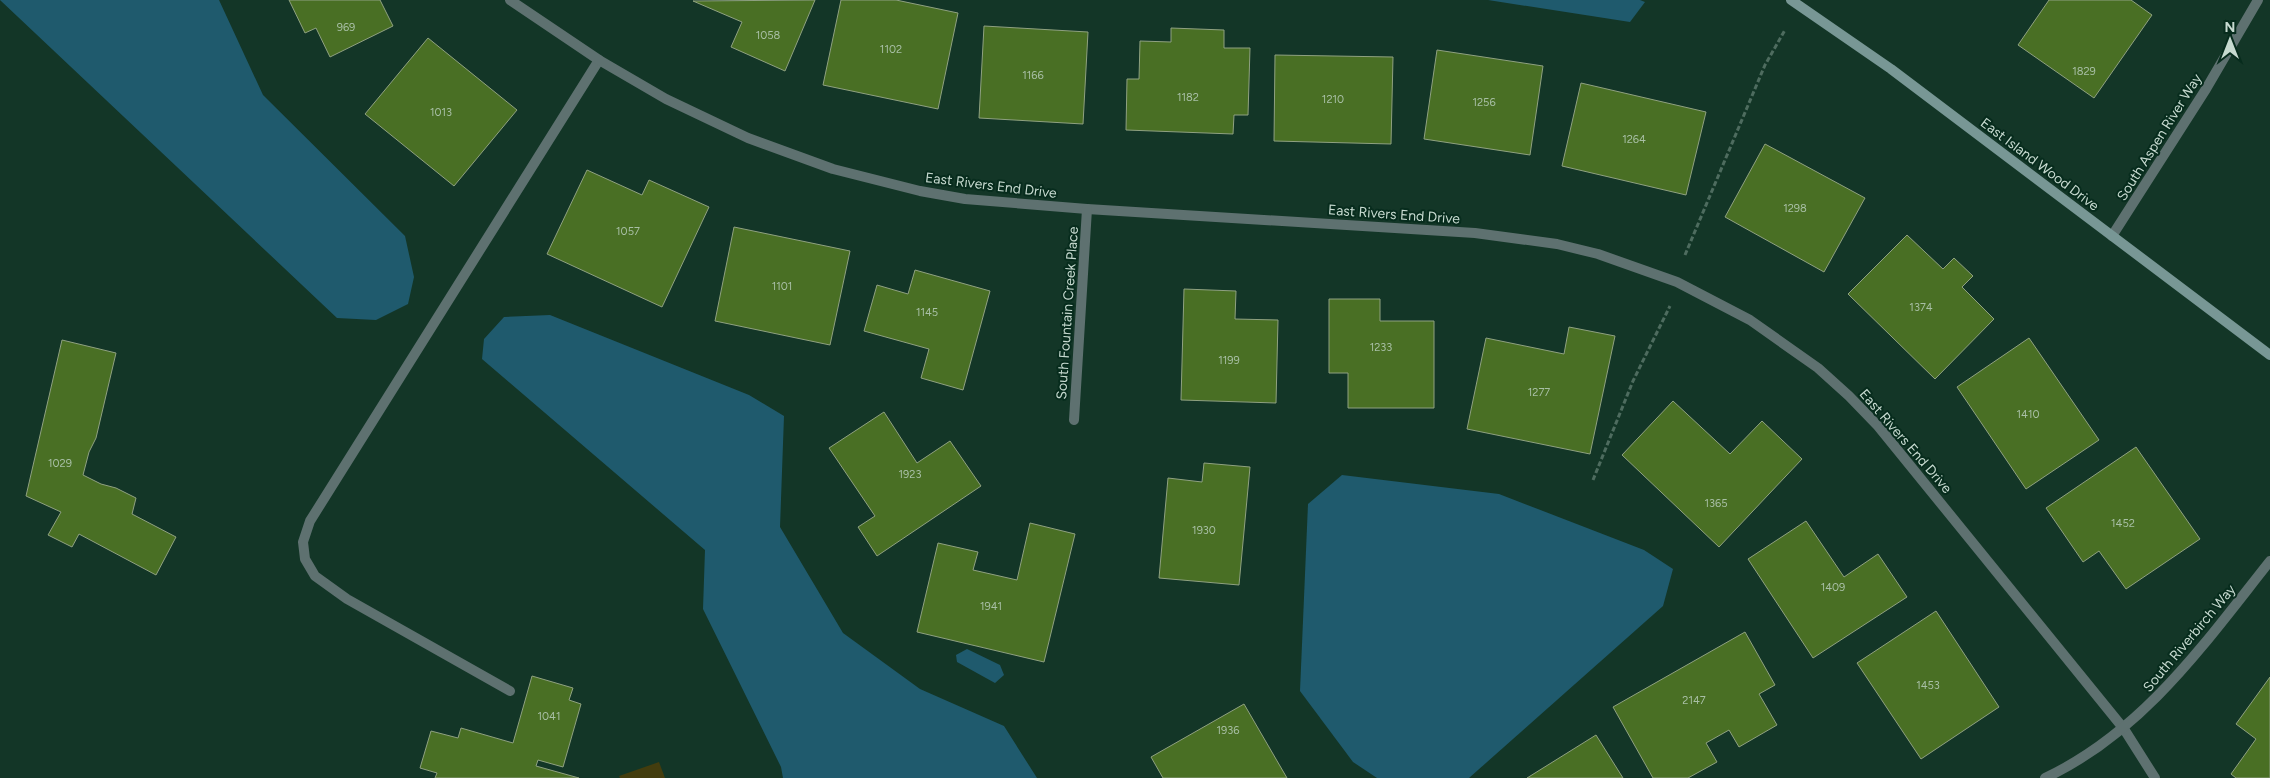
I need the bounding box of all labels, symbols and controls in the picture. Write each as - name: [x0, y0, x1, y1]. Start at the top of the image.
- north arrow: [2205, 15, 2255, 65]
- text: N: [2225, 19, 2235, 36]
- house number: 969: [337, 21, 355, 34]
- house number: 1058: [756, 29, 781, 42]
- house number: 1102: [880, 43, 902, 56]
- house number: 1829: [2072, 65, 2096, 78]
- house number: 1166: [1022, 69, 1044, 82]
- street label: South Aspen River Way: [2113, 70, 2206, 204]
- house number: 1182: [1177, 91, 1199, 104]
- house number: 1210: [1322, 93, 1344, 106]
- house number: 1256: [1472, 96, 1496, 109]
- house number: 1013: [430, 106, 452, 119]
- street label: East Island Wood Drive: [1977, 114, 2103, 215]
- house number: 1264: [1622, 133, 1646, 146]
- street label: East Rivers End Drive: [924, 169, 1058, 202]
- street label: East Rivers End Drive: [1327, 201, 1461, 228]
- house number: 1298: [1783, 202, 1807, 215]
- house number: 1057: [616, 225, 640, 238]
- street label: South Fountain Creek Place: [1053, 226, 1082, 400]
- house number: 1101: [772, 280, 792, 293]
- house number: 1374: [1909, 301, 1933, 314]
- house number: 1145: [916, 306, 938, 319]
- house number: 1233: [1370, 341, 1392, 354]
- house number: 1199: [1218, 354, 1240, 367]
- house number: 1277: [1528, 386, 1550, 399]
- street label: East Rivers End Drive: [1856, 386, 1956, 497]
- house number: 1410: [2017, 408, 2039, 421]
- house number: 1029: [48, 457, 72, 470]
- house number: 1923: [899, 468, 921, 481]
- house number: 1365: [1704, 497, 1728, 510]
- house number: 1452: [2111, 517, 2135, 530]
- house number: 1930: [1192, 524, 1216, 537]
- house number: 1409: [1821, 581, 1845, 594]
- street label: South Riverbirch Way: [2140, 581, 2240, 695]
- house number: 1941: [980, 600, 1002, 613]
- house number: 1453: [1916, 679, 1940, 692]
- house number: 2147: [1682, 694, 1706, 707]
- house number: 1041: [538, 710, 560, 723]
- house number: 1936: [1217, 724, 1239, 737]

